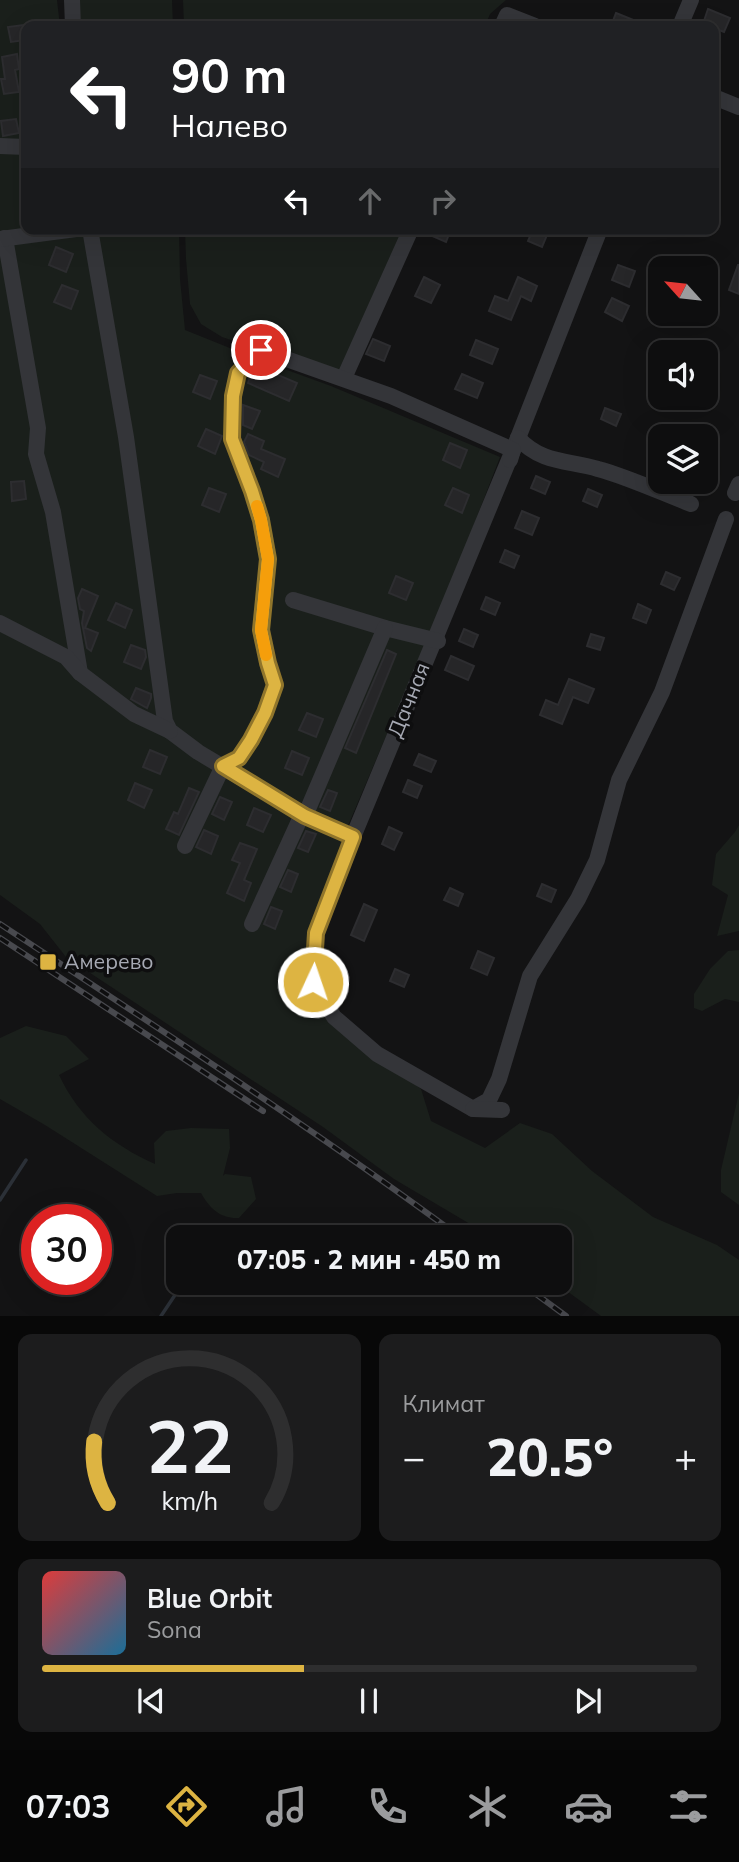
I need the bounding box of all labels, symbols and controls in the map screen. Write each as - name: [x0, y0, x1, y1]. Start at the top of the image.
- text: 90 m: [171, 44, 287, 105]
- icon: left: [56, 49, 147, 140]
- text: Налево: [171, 105, 288, 145]
- icon: left: [278, 182, 316, 220]
- icon: ahead: [351, 182, 389, 220]
- icon: right: [424, 182, 462, 220]
- north arrow: [648, 256, 718, 326]
- map controls: [648, 256, 718, 494]
- pin: [231, 320, 291, 380]
- icon: arrive: [242, 331, 280, 369]
- button: sound: [648, 340, 718, 410]
- button: layers: [648, 424, 718, 494]
- street label: Дачная: [381, 658, 435, 741]
- position arrow: [276, 945, 350, 1019]
- place label: Амерево: [64, 948, 154, 974]
- marker: Амерево: [38, 952, 58, 972]
- speed limit sign: 30: [21, 1204, 112, 1295]
- text: 07:05 · 2 мин · 450 m: [237, 1243, 501, 1276]
- text: Климат: [403, 1389, 485, 1418]
- text: 22: [146, 1401, 233, 1492]
- text: 20.5°: [486, 1424, 613, 1489]
- text: −: [403, 1433, 425, 1481]
- text: +: [674, 1433, 697, 1481]
- text: km/h: [161, 1485, 218, 1516]
- text: Blue Orbit: [147, 1582, 272, 1615]
- text: Sona: [147, 1615, 202, 1644]
- icon: previous: [132, 1682, 170, 1720]
- icon: pause: [350, 1682, 388, 1720]
- icon: next: [569, 1682, 607, 1720]
- icon: directions: [162, 1782, 211, 1831]
- icon: music: [262, 1782, 311, 1831]
- icon: phone: [363, 1782, 412, 1831]
- icon: climate: [463, 1782, 512, 1831]
- icon: car: [564, 1782, 613, 1831]
- icon: filters: [664, 1782, 713, 1831]
- text: 07:03: [26, 1786, 110, 1826]

